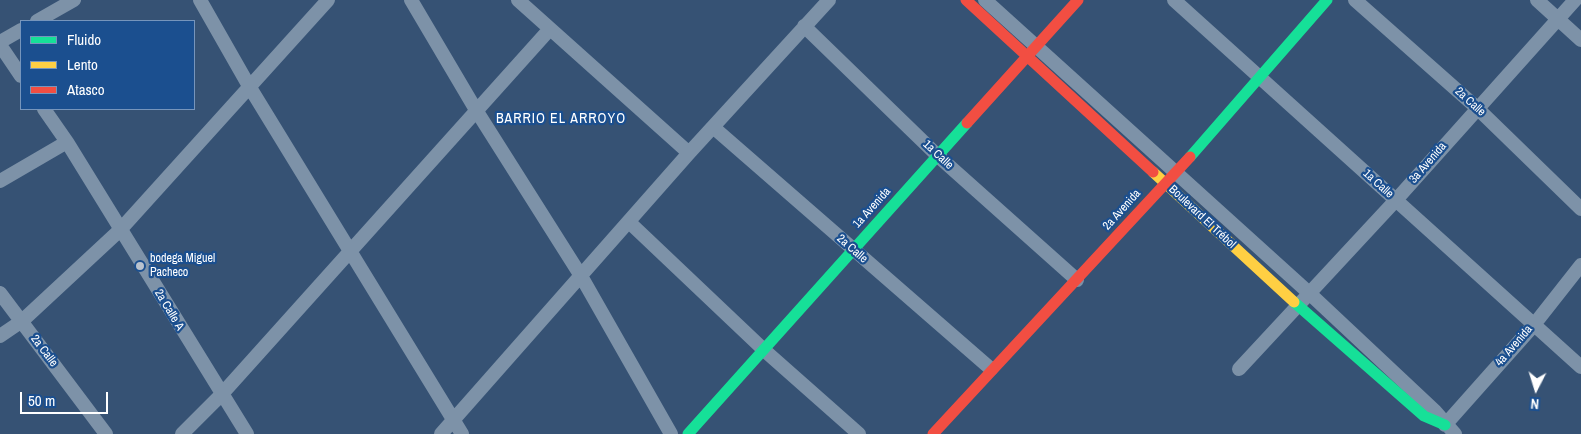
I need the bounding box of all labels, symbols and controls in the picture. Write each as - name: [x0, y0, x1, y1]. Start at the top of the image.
- legend: [20, 20, 195, 110]
- text: Fluido: [67, 29, 101, 50]
- text: Lento: [67, 54, 98, 75]
- text: Atasco: [67, 79, 105, 100]
- street label: 2a Calle: [1452, 85, 1488, 119]
- district label: BARRIO EL ARROYO: [494, 111, 628, 127]
- street label: 1a Calle: [920, 137, 956, 173]
- street label: 3a Avenida: [1406, 140, 1450, 186]
- street label: 1a Calle: [1360, 167, 1396, 201]
- street label: Boulevard El Trébol: [1166, 182, 1238, 252]
- street label: 1a Avenida: [850, 185, 894, 231]
- street label: 2a Avenida: [1100, 187, 1144, 233]
- street label: 2a Calle: [834, 232, 870, 266]
- place label: bodega Miguel Pacheco: [150, 252, 215, 280]
- marker: bodega Miguel Pacheco: [134, 260, 146, 272]
- street label: 2a Calle A: [151, 287, 187, 333]
- street label: 4a Avenida: [1492, 323, 1536, 369]
- street label: 2a Calle: [27, 332, 61, 370]
- north arrow: [1511, 364, 1561, 414]
- scale bar: [22, 382, 110, 414]
- text: 50 m: [28, 390, 55, 411]
- text: N: [1530, 395, 1540, 413]

